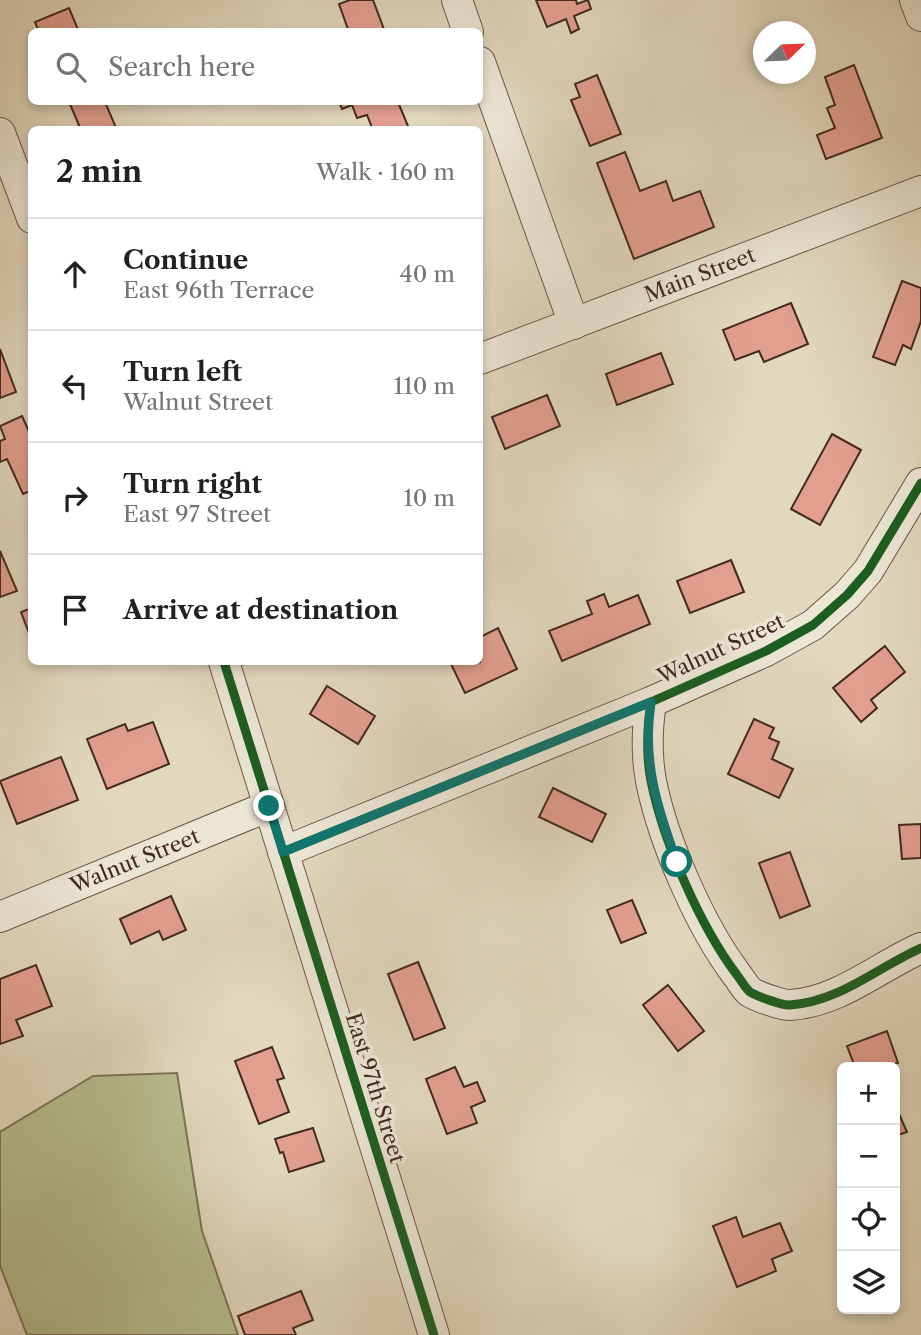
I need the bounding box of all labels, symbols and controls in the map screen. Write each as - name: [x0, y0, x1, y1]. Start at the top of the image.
- north arrow: [753, 21, 816, 84]
- search box: [28, 28, 483, 105]
- icon: search: [52, 48, 90, 86]
- text: Search here: [108, 51, 255, 83]
- text: 2 min: [56, 153, 142, 190]
- text: Walk · 160 m: [316, 158, 455, 186]
- street label: Main Street: [641, 242, 759, 307]
- text: Continue: [123, 244, 248, 276]
- icon: ahead: [56, 255, 94, 293]
- text: 40 m: [400, 260, 455, 288]
- text: East 96th Terrace: [123, 276, 314, 304]
- text: Turn left: [123, 356, 242, 388]
- icon: left: [56, 367, 94, 405]
- text: 110 m: [394, 372, 455, 400]
- text: Walnut Street: [123, 388, 273, 416]
- text: Turn right: [123, 468, 262, 500]
- icon: right: [56, 479, 94, 517]
- text: 10 m: [403, 484, 455, 512]
- text: East 97 Street: [123, 500, 271, 528]
- icon: arrive: [56, 591, 94, 629]
- text: Arrive at destination: [123, 594, 398, 626]
- street label: Walnut Street: [652, 608, 789, 689]
- route end: [253, 790, 284, 821]
- street label: Walnut Street: [66, 823, 204, 898]
- route start: [661, 846, 692, 877]
- street label: East 97th Street: [341, 1010, 410, 1167]
- map controls: [837, 1062, 900, 1314]
- button: +: [837, 1062, 900, 1125]
- button: −: [837, 1125, 900, 1188]
- button: locate: [837, 1188, 900, 1251]
- button: layers: [837, 1251, 900, 1314]

